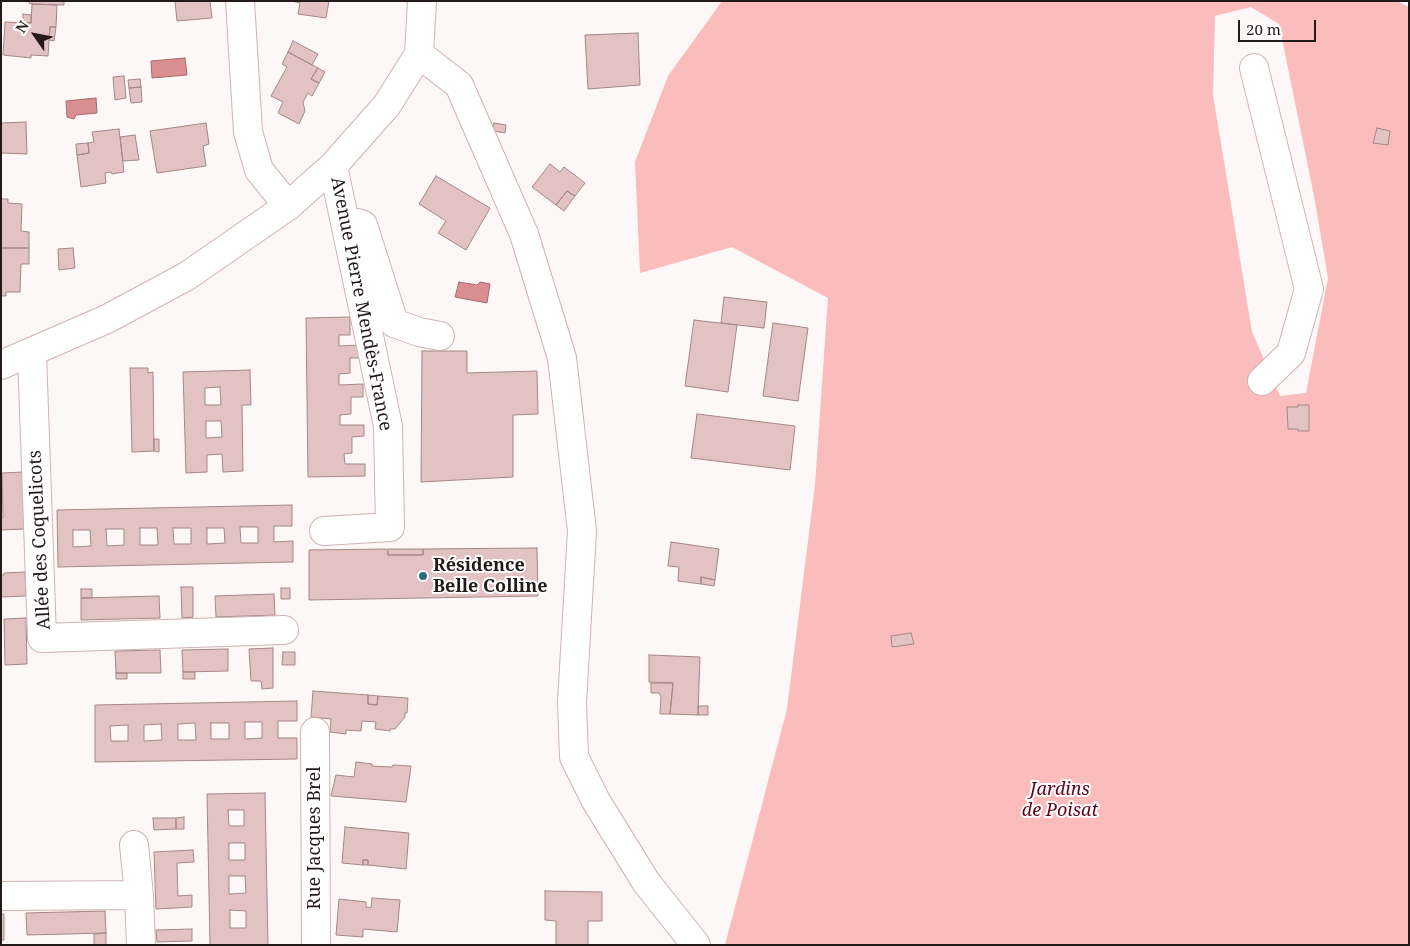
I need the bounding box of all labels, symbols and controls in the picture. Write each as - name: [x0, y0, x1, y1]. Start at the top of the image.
- north arrow: [10, 10, 60, 60]
- scale bar: [1240, 10, 1318, 42]
- text: N: [11, 17, 33, 36]
- text: 20 m: [1246, 19, 1281, 39]
- street label: Avenue Pierre Mendès-France: [326, 175, 396, 433]
- street label: Allée des Coquelicots: [25, 450, 55, 630]
- place label: Résidence Belle Colline: [433, 555, 547, 598]
- marker: Résidence Belle Colline: [417, 570, 429, 582]
- street label: Rue Jacques Brel: [304, 766, 326, 910]
- park label: Jardins de Poisat: [1022, 779, 1098, 822]

